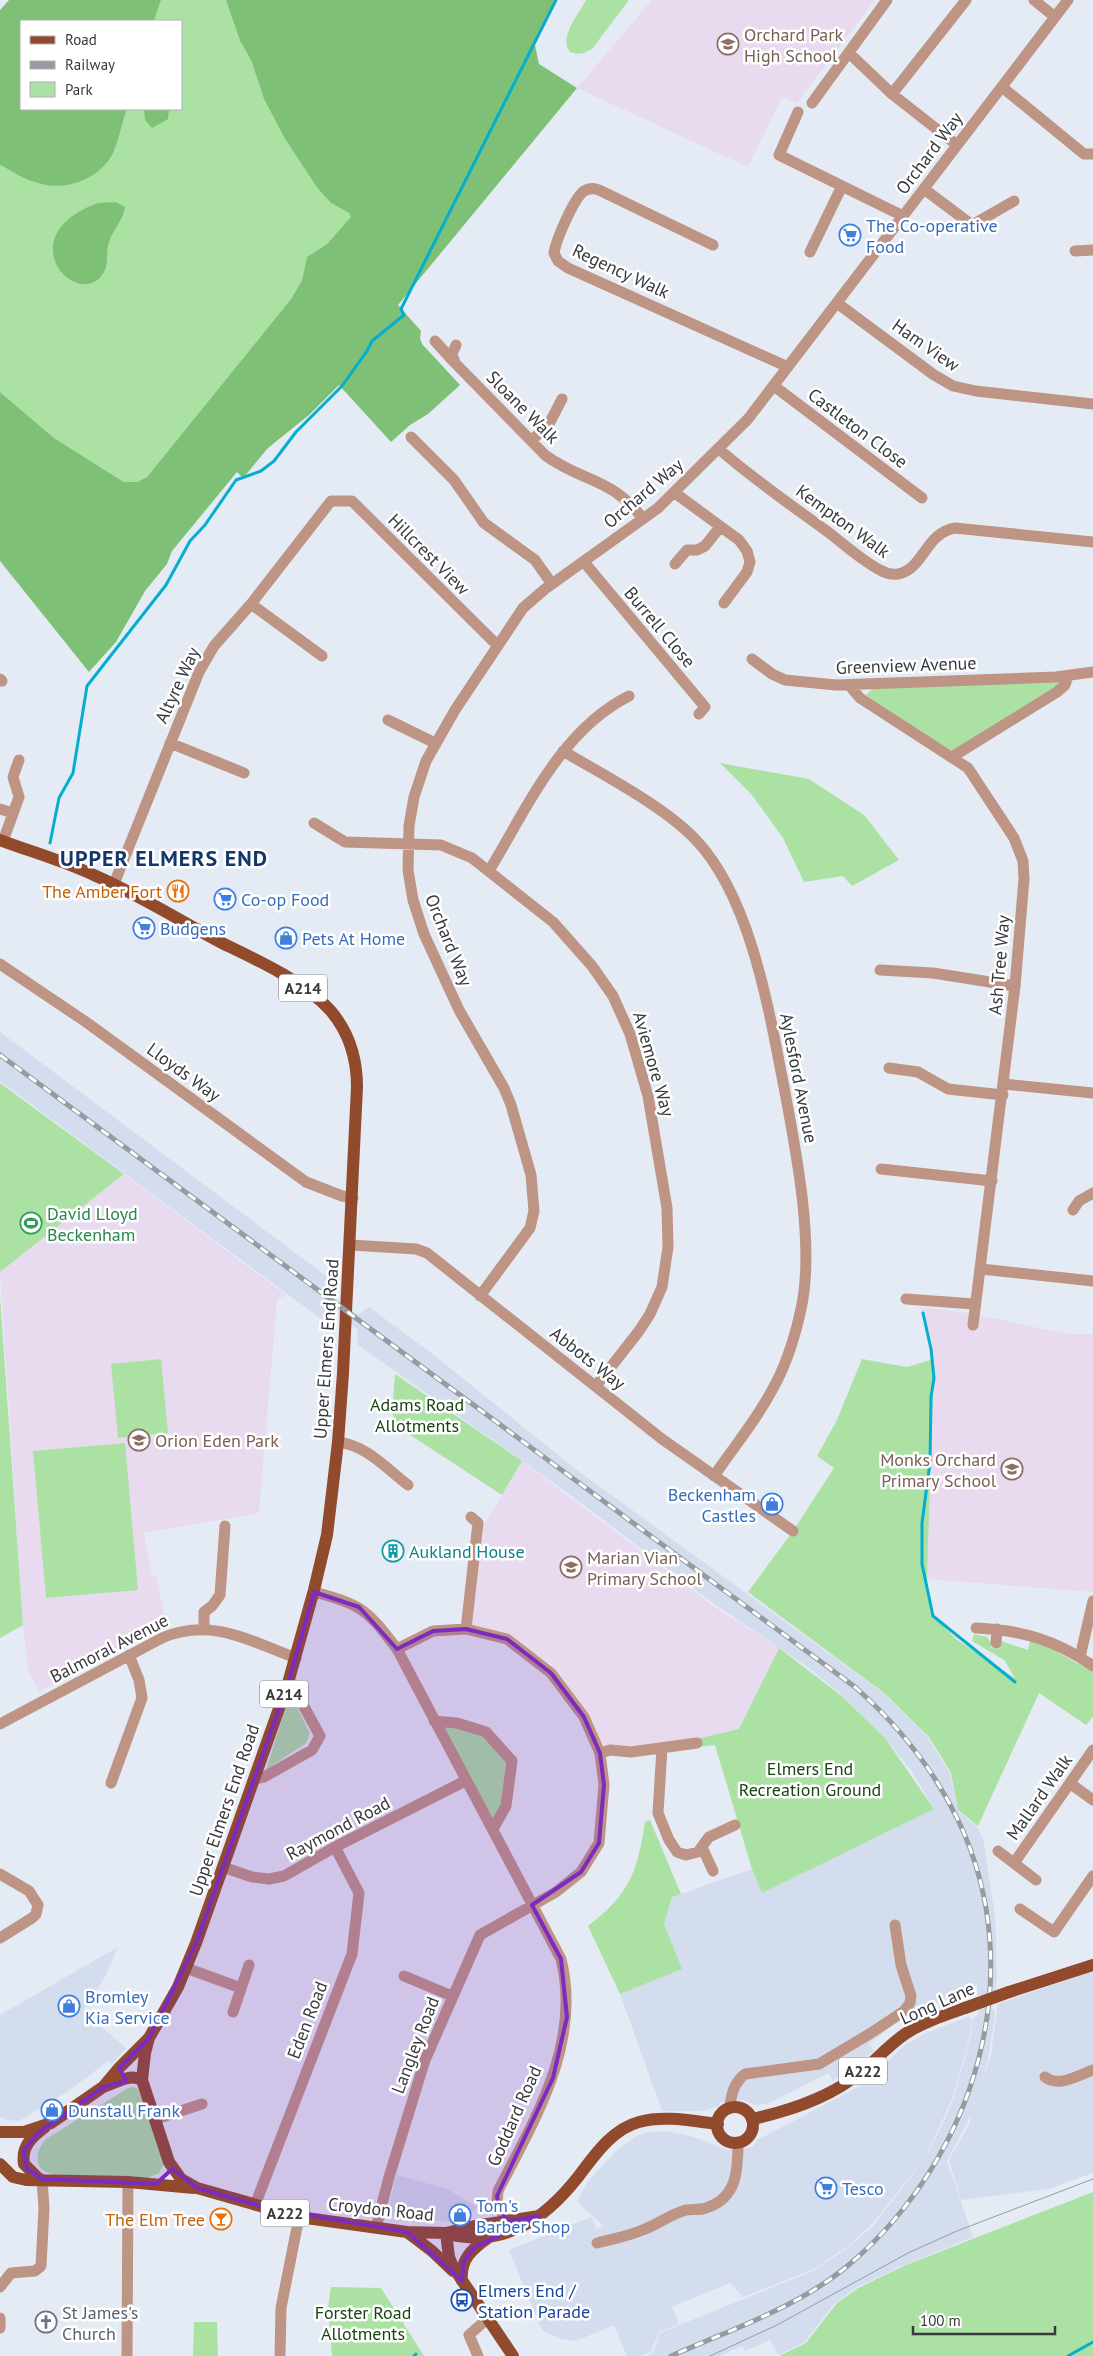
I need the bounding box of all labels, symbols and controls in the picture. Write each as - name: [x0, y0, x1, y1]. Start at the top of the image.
- legend: [20, 20, 182, 110]
- place label: Orchard Park High School: [744, 23, 843, 67]
- text: Road: [65, 30, 97, 49]
- school or university icon: Orchard Park High School: [716, 32, 740, 56]
- text: Railway: [65, 55, 115, 74]
- text: Park: [65, 80, 93, 99]
- street label: Orchard Way: [891, 107, 968, 199]
- place label: The Co-operative Food: [866, 214, 998, 258]
- supermarket icon: The Co-operative Food: [838, 223, 862, 247]
- street label: Regency Walk: [569, 238, 674, 304]
- street label: Ham View: [888, 313, 965, 377]
- street label: Sloane Walk: [482, 366, 565, 449]
- street label: Castleton Close: [804, 383, 912, 473]
- street label: Orchard Way: [598, 453, 688, 533]
- street label: Kempton Walk: [792, 479, 895, 563]
- street label: Hillcrest View: [383, 508, 475, 600]
- street label: Burrell Close: [619, 582, 701, 672]
- street label: Altyre Way: [149, 643, 205, 727]
- street label: Greenview Avenue: [835, 651, 977, 679]
- district label: UPPER ELMERS END: [60, 844, 268, 872]
- restaurant icon: The Amber Fort: [166, 879, 190, 903]
- place label: The Amber Fort: [42, 880, 162, 903]
- supermarket icon: Co-op Food: [213, 887, 237, 911]
- place label: Co-op Food: [241, 888, 329, 911]
- street label: Orchard Way: [420, 891, 478, 990]
- street label: Ash Tree Way: [983, 913, 1015, 1016]
- supermarket icon: Budgens: [132, 916, 156, 940]
- place label: Budgens: [160, 917, 226, 940]
- shop icon: Pets At Home: [274, 926, 298, 950]
- place label: Pets At Home: [302, 927, 405, 950]
- road number: A214: [279, 974, 327, 1001]
- street label: Aviemore Way: [628, 1009, 680, 1120]
- street label: Aylesford Avenue: [775, 1011, 823, 1145]
- street label: Lloyds Way: [143, 1038, 226, 1107]
- place label: David Lloyd Beckenham: [47, 1202, 138, 1246]
- sports icon: David Lloyd Beckenham: [19, 1211, 43, 1235]
- street label: Upper Elmers End Road: [308, 1258, 344, 1440]
- street label: Abbots Way: [546, 1321, 631, 1395]
- park label: Adams Road Allotments: [370, 1393, 464, 1437]
- school or university icon: Orion Eden Park: [127, 1428, 151, 1452]
- place label: Orion Eden Park: [155, 1429, 279, 1452]
- place label: Monks Orchard Primary School: [880, 1448, 997, 1492]
- school or university icon: Monks Orchard Primary School: [1000, 1457, 1024, 1481]
- place label: Beckenham Castles: [668, 1483, 756, 1527]
- shop icon: Beckenham Castles: [760, 1492, 784, 1516]
- building icon: Aukland House: [381, 1539, 405, 1563]
- place label: Aukland House: [409, 1540, 525, 1563]
- place label: Marian Vian Primary School: [587, 1546, 702, 1590]
- school or university icon: Marian Vian Primary School: [559, 1555, 583, 1579]
- street label: Balmoral Avenue: [46, 1608, 172, 1688]
- road number: A214: [260, 1680, 308, 1708]
- street label: Upper Elmers End Road: [184, 1721, 264, 1899]
- street label: Mallard Walk: [1001, 1749, 1077, 1844]
- park label: Elmers End Recreation Ground: [739, 1757, 881, 1801]
- street label: Raymond Road: [282, 1791, 394, 1865]
- street label: Long Lane: [896, 1976, 978, 2030]
- street label: Eden Road: [282, 1978, 332, 2062]
- place label: Bromley Kia Service: [85, 1985, 170, 2029]
- street label: Langley Road: [386, 1993, 444, 2097]
- shop icon: Bromley Kia Service: [57, 1994, 81, 2018]
- road number: A222: [839, 2058, 887, 2084]
- street label: Goddard Road: [482, 2062, 546, 2170]
- shop icon: Dunstall Frank: [40, 2098, 64, 2122]
- place label: Dunstall Frank: [68, 2099, 180, 2122]
- supermarket icon: Tesco: [814, 2176, 838, 2200]
- place label: Tesco: [842, 2177, 884, 2200]
- street label: Croydon Road: [327, 2192, 435, 2226]
- place label: Tom's Barber Shop: [476, 2194, 570, 2238]
- road number: A222: [261, 2200, 309, 2226]
- shop icon: Tom's Barber Shop: [448, 2203, 472, 2227]
- bar icon: The Elm Tree: [209, 2207, 233, 2231]
- place label: The Elm Tree: [105, 2208, 205, 2231]
- place label: Elmers End / Station Parade: [478, 2279, 590, 2323]
- bus stop icon: Elmers End / Station Parade: [450, 2288, 474, 2312]
- place label: St James's Church: [62, 2301, 138, 2345]
- park label: Forster Road Allotments: [315, 2301, 411, 2345]
- scale bar: [913, 2304, 1056, 2336]
- church icon: St James's Church: [34, 2310, 58, 2334]
- text: 100 m: [920, 2311, 961, 2330]

